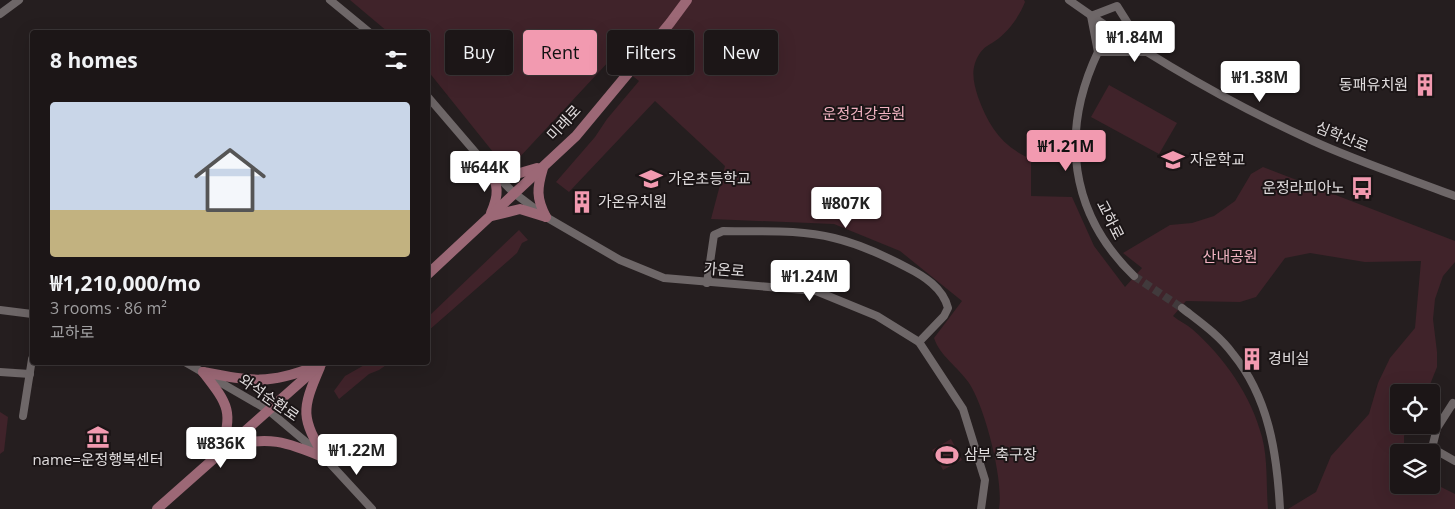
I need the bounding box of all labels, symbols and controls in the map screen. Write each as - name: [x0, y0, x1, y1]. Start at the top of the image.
- pin: ₩1.84M: [1094, 20, 1176, 63]
- text: ₩1.84M: [1107, 26, 1163, 48]
- chip: Buy: [445, 30, 513, 75]
- chip: Rent: [523, 30, 597, 75]
- chip: Filters: [607, 30, 694, 75]
- chip: New: [704, 30, 778, 75]
- text: 8 homes: [50, 46, 138, 74]
- icon: filters: [382, 46, 410, 74]
- pin: ₩1.38M: [1219, 61, 1301, 103]
- text: ₩1.38M: [1232, 66, 1288, 88]
- building icon: 동패유치원: [1412, 72, 1438, 98]
- place label: 동패유치원: [1339, 74, 1408, 94]
- street label: 미래로: [542, 100, 585, 144]
- park label: 운정건강공원: [823, 103, 905, 123]
- street label: 심학산로: [1313, 116, 1372, 156]
- pin: ₩1.21M: [1025, 130, 1107, 172]
- icon: home: [185, 135, 275, 225]
- text: ₩1.21M: [1038, 135, 1094, 157]
- school or university icon: 자운학교: [1160, 147, 1186, 173]
- place label: 자운학교: [1190, 149, 1245, 169]
- pin: ₩644K: [450, 150, 520, 193]
- text: ₩644K: [461, 156, 509, 178]
- school or university icon: 가온초등학교: [638, 166, 664, 192]
- place label: 가온초등학교: [668, 168, 751, 188]
- bus stop icon: 운정라피아노: [1349, 175, 1375, 201]
- place label: 운정라피아노: [1262, 177, 1345, 197]
- pin: ₩807K: [811, 186, 881, 229]
- building icon: 가온유치원: [569, 189, 595, 215]
- place label: 가온유치원: [598, 191, 667, 211]
- text: ₩807K: [822, 192, 870, 214]
- street label: 교하로: [1093, 197, 1129, 243]
- park label: 산내공원: [1202, 246, 1258, 266]
- street label: 가온로: [703, 258, 745, 280]
- pin: ₩1.24M: [769, 260, 851, 302]
- text: ₩1.24M: [782, 265, 838, 287]
- text: ₩1,210,000/mo: [50, 269, 201, 297]
- text: 3 rooms · 86 m²: [50, 297, 167, 319]
- text: 교하로: [50, 321, 94, 343]
- building icon: 경비실: [1239, 346, 1265, 372]
- place label: 경비실: [1268, 348, 1309, 368]
- street label: 와석순환로: [236, 369, 304, 425]
- map controls: [1390, 384, 1440, 494]
- button: locate: [1390, 384, 1440, 434]
- museum icon: name=운정행복센터: [85, 424, 111, 450]
- pin: ₩836K: [186, 426, 256, 469]
- text: ₩836K: [197, 432, 245, 454]
- pin: ₩1.22M: [316, 434, 398, 476]
- text: ₩1.22M: [329, 439, 385, 461]
- sports icon: 삼부 축구장: [934, 442, 960, 468]
- place label: 삼부 축구장: [964, 444, 1037, 464]
- button: layers: [1390, 444, 1440, 494]
- place label: name=운정행복센터: [32, 449, 164, 469]

